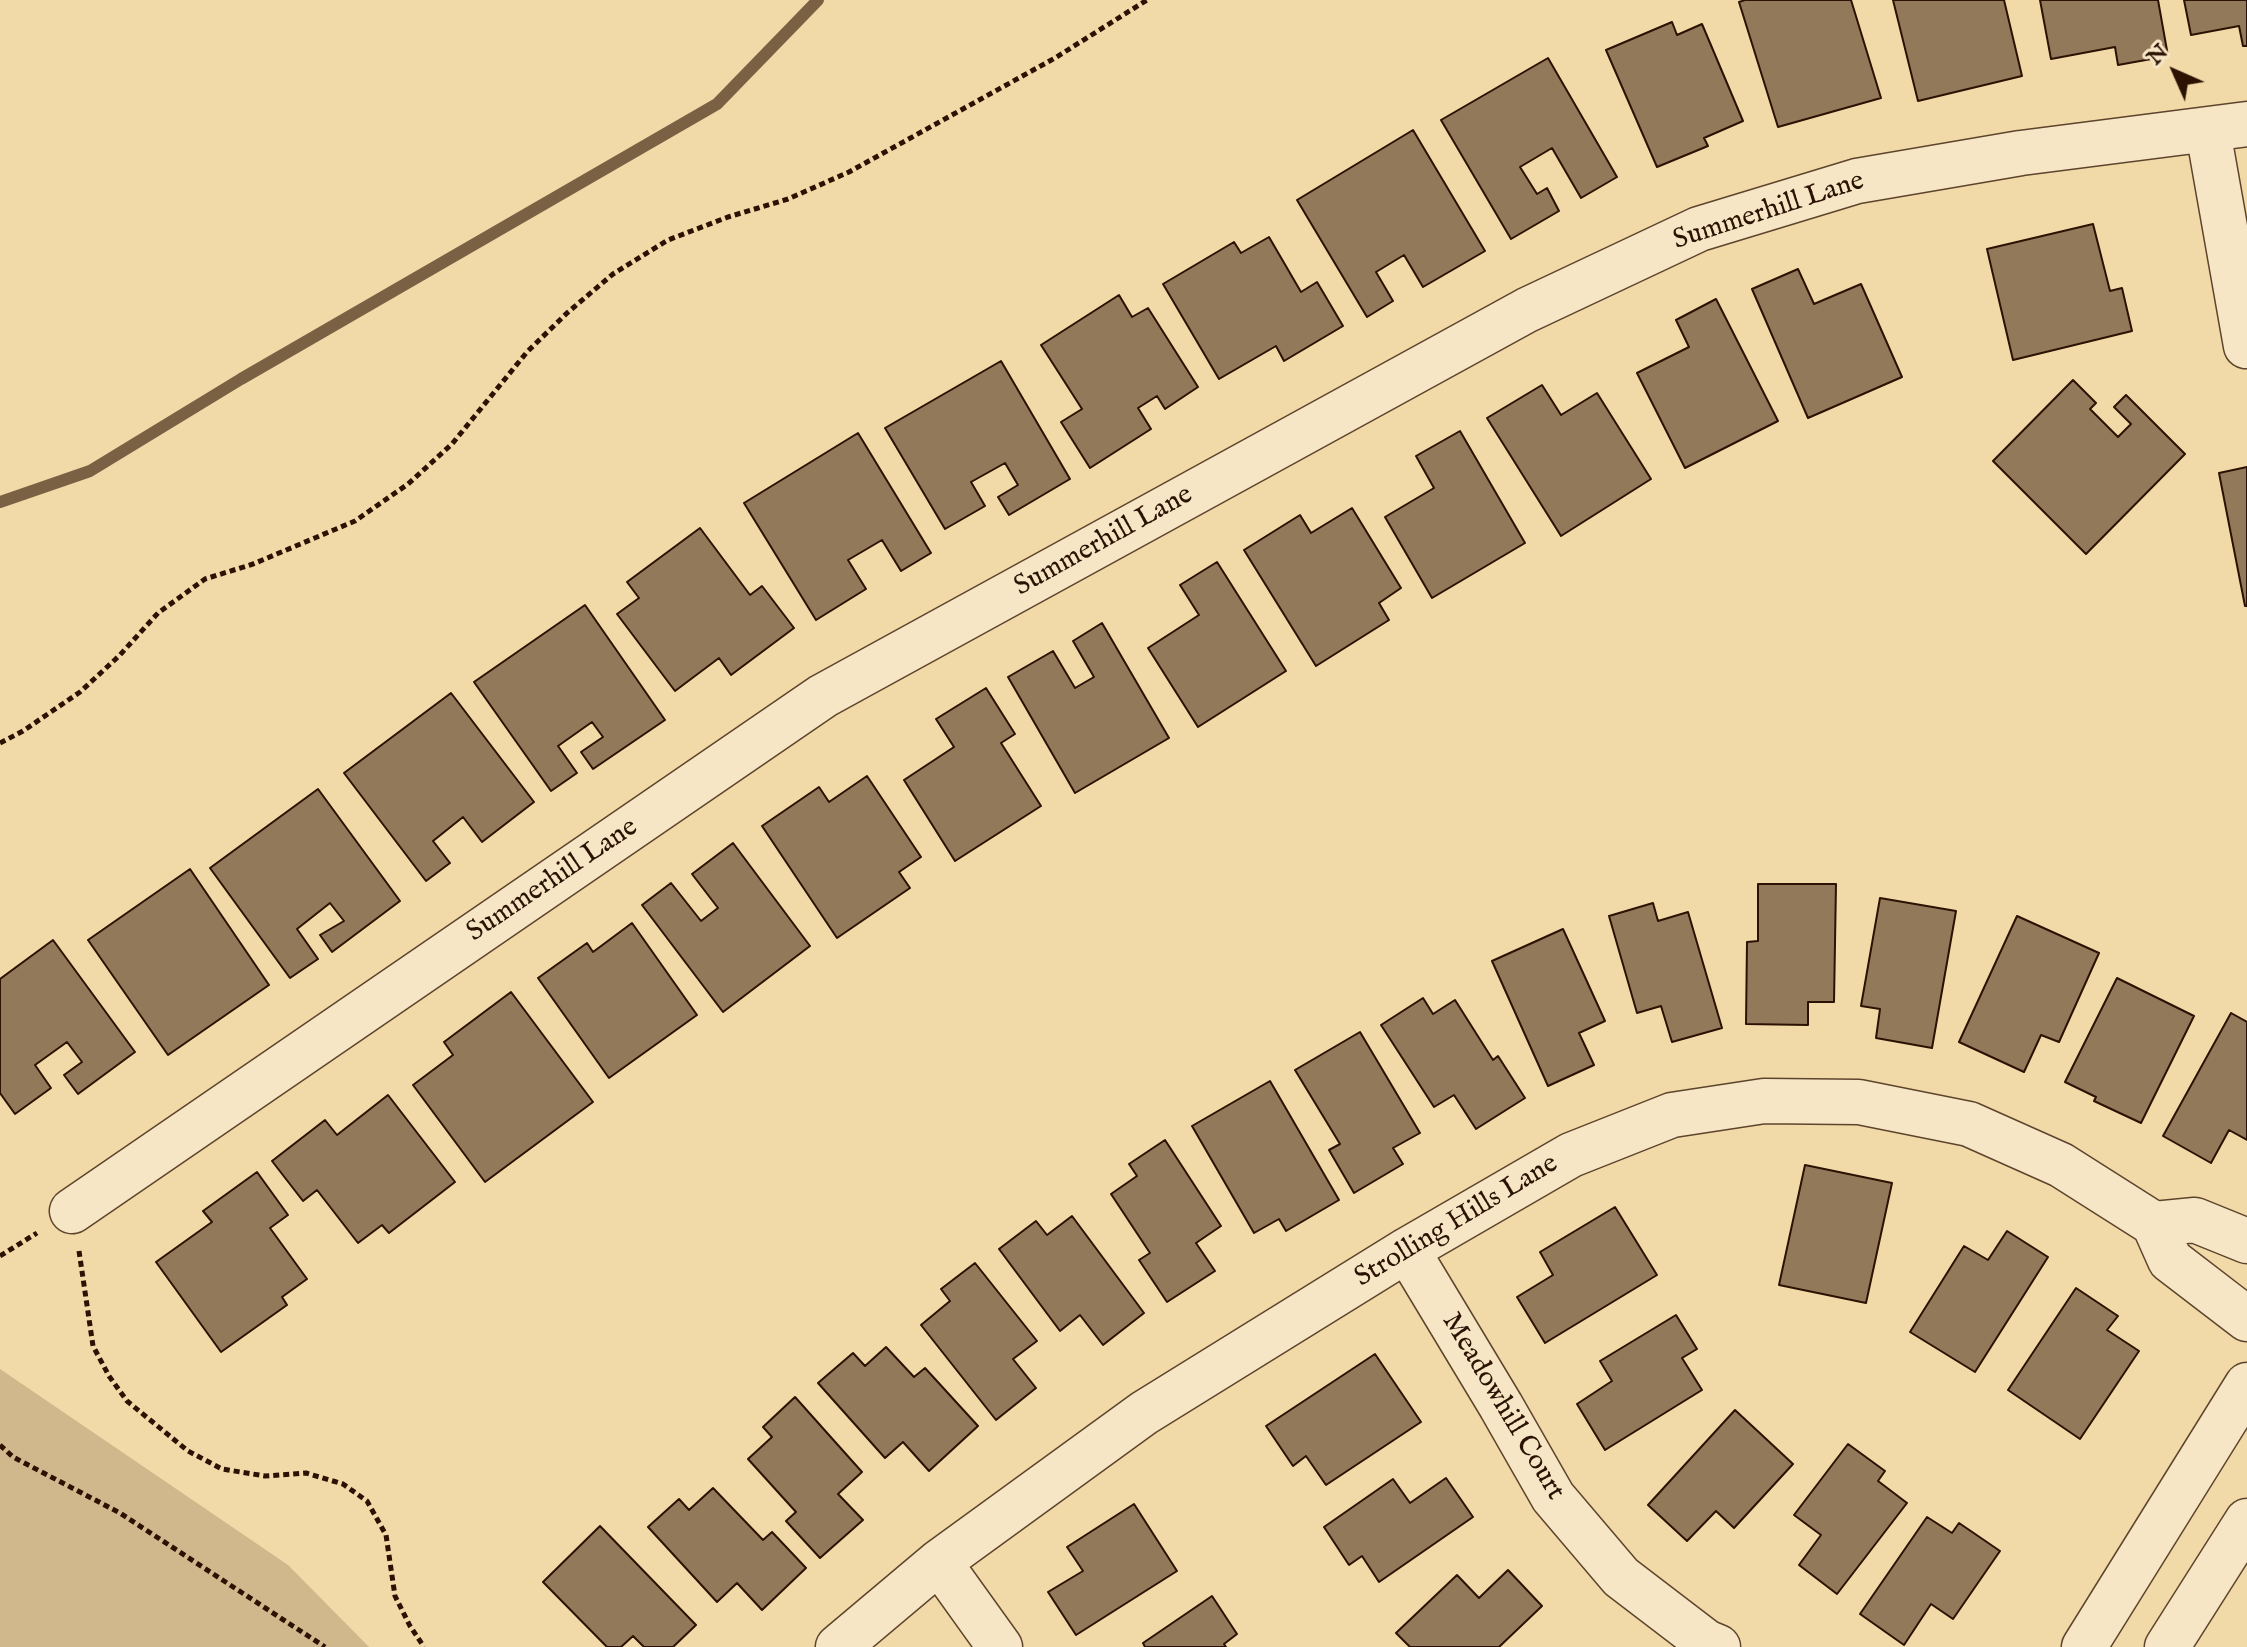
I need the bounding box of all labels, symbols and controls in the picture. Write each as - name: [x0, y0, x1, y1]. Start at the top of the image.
- north arrow: [2135, 32, 2215, 112]
- text: N: [2141, 38, 2175, 72]
- street label: Summerhill Lane: [1669, 165, 1869, 259]
- street label: Summerhill Lane: [1009, 479, 1199, 605]
- street label: Summerhill Lane: [461, 812, 645, 950]
- street label: Strolling Hills Lane: [1349, 1148, 1565, 1296]
- street label: Meadowhill Court: [1433, 1307, 1571, 1507]

